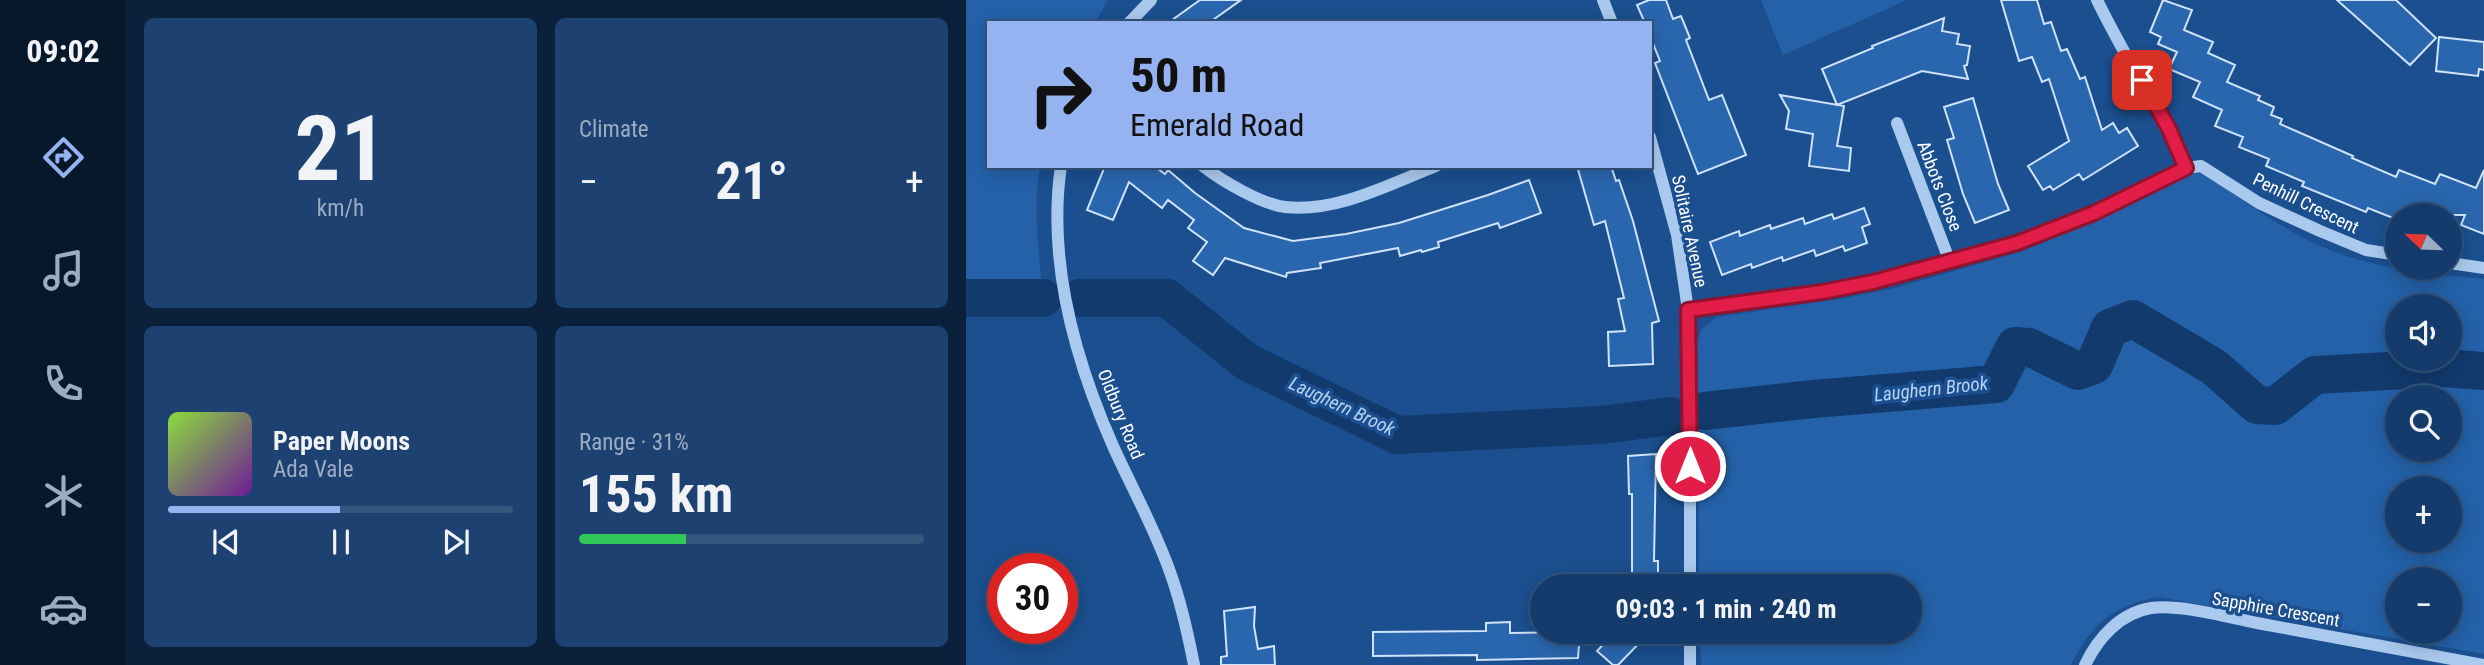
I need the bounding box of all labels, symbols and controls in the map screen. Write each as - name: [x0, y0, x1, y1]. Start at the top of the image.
- text: 09:02: [26, 32, 100, 70]
- text: 50 m: [1130, 47, 1227, 104]
- icon: right: [1015, 49, 1106, 140]
- pin: [2112, 50, 2172, 110]
- icon: arrive: [2123, 61, 2161, 99]
- text: 21: [295, 96, 386, 202]
- text: Emerald Road: [1130, 106, 1304, 144]
- text: Climate: [579, 116, 649, 143]
- icon: directions: [39, 133, 88, 182]
- street label: Abbots Close: [1913, 138, 1967, 234]
- text: 21°: [715, 151, 788, 212]
- text: −: [579, 160, 598, 204]
- text: +: [905, 160, 924, 204]
- street label: Penhill Crescent: [2250, 168, 2362, 238]
- street label: Solitaire Avenue: [1668, 173, 1712, 289]
- text: km/h: [317, 195, 364, 222]
- north arrow: [2385, 203, 2462, 280]
- map controls: [2385, 203, 2462, 644]
- icon: music: [39, 246, 88, 295]
- button: sound: [2385, 294, 2462, 371]
- icon: phone: [39, 359, 88, 408]
- street label: Oldbury Road: [1093, 366, 1149, 462]
- water label: Laughern Brook: [1285, 371, 1399, 441]
- water label: Laughern Brook: [1873, 372, 1990, 406]
- button: search: [2385, 385, 2462, 462]
- text: Paper Moons: [273, 426, 410, 456]
- text: Range · 31%: [579, 429, 689, 456]
- position arrow: [1653, 429, 1727, 503]
- text: Ada Vale: [273, 456, 353, 483]
- text: 155 km: [579, 464, 733, 525]
- icon: climate: [39, 471, 88, 520]
- button: +: [2385, 476, 2462, 553]
- icon: previous: [207, 523, 245, 561]
- icon: pause: [322, 523, 360, 561]
- icon: next: [437, 523, 475, 561]
- speed limit sign: 30: [987, 553, 1078, 644]
- button: −: [2385, 567, 2462, 644]
- icon: car: [39, 584, 88, 633]
- street label: Sapphire Crescent: [2210, 587, 2342, 631]
- text: 09:03 · 1 min · 240 m: [1616, 594, 1836, 624]

